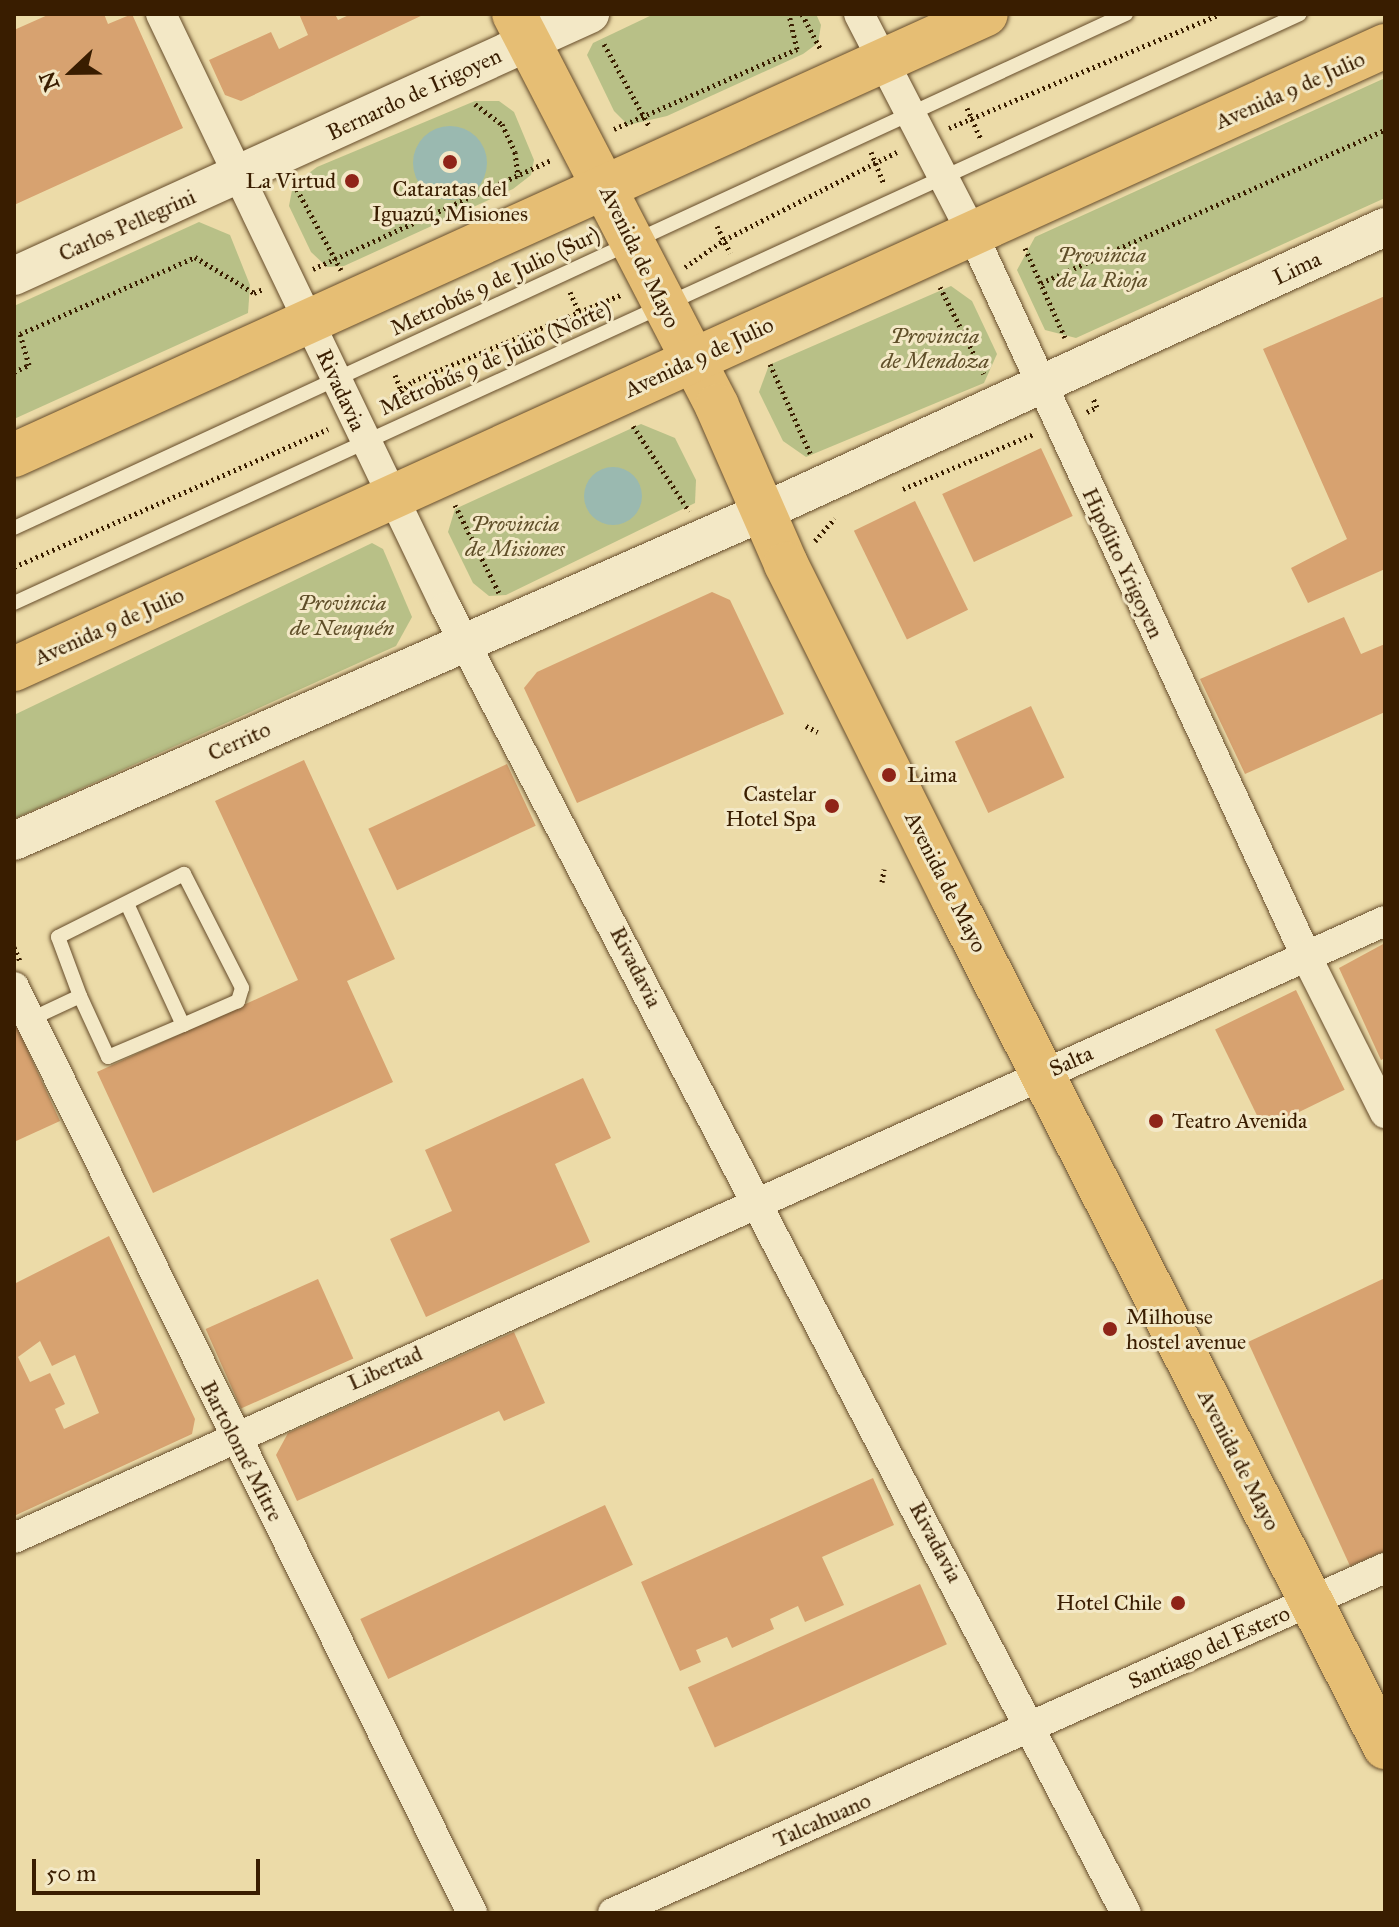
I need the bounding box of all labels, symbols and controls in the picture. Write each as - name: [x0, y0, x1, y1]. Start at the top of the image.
- north arrow: [32, 32, 112, 112]
- street label: Bernardo de Irigoyen: [323, 42, 505, 146]
- street label: Avenida 9 de Julio: [1211, 45, 1369, 135]
- text: N: [33, 67, 65, 95]
- marker: Cataratas del Iguazú, Misiones: [441, 153, 459, 171]
- place label: La Virtud: [246, 168, 336, 194]
- marker: La Virtud: [343, 172, 361, 190]
- place label: Cataratas del Iguazú, Misiones: [372, 175, 528, 226]
- street label: Avenida de Mayo: [594, 182, 686, 332]
- street label: Carlos Pellegrini: [54, 183, 200, 267]
- street label: Metrobús 9 de Julio (Sur): [386, 221, 604, 341]
- park label: Provincia de la Rioja: [1056, 241, 1148, 292]
- street label: Lima: [1269, 245, 1325, 291]
- street label: Metrobús 9 de Julio (Norte): [375, 295, 615, 421]
- street label: Avenida 9 de Julio: [620, 311, 778, 403]
- park label: Provincia de Mendoza: [881, 322, 989, 374]
- street label: Rivadavia: [311, 345, 371, 435]
- street label: Hipólito Yrigoyen: [1077, 484, 1169, 642]
- park label: Provincia de Misiones: [465, 510, 565, 562]
- street label: Avenida 9 de Julio: [30, 581, 188, 671]
- park label: Provincia de Neuquén: [290, 589, 394, 640]
- street label: Cerrito: [204, 716, 274, 766]
- place label: Lima: [907, 762, 957, 788]
- marker: Lima: [878, 764, 900, 786]
- place label: Castelar Hotel Spa: [725, 780, 816, 832]
- marker: Castelar Hotel Spa: [823, 797, 841, 815]
- street label: Avenida de Mayo: [899, 807, 993, 957]
- street label: Rivadavia: [604, 922, 668, 1012]
- street label: Salta: [1045, 1040, 1097, 1082]
- place label: Teatro Avenida: [1172, 1108, 1307, 1134]
- marker: Teatro Avenida: [1147, 1112, 1165, 1130]
- place label: Milhouse hostel avenue: [1126, 1303, 1246, 1354]
- marker: Milhouse hostel avenue: [1101, 1320, 1119, 1338]
- street label: Libertad: [344, 1340, 426, 1396]
- street label: Bartolomé Mitre: [195, 1376, 289, 1526]
- street label: Avenida de Mayo: [1192, 1385, 1286, 1535]
- street label: Rivadavia: [904, 1497, 968, 1587]
- place label: Hotel Chile: [1056, 1590, 1162, 1616]
- marker: Hotel Chile: [1169, 1594, 1187, 1612]
- street label: Santiago del Estero: [1124, 1600, 1294, 1694]
- street label: Talcahuano: [769, 1787, 875, 1853]
- scale bar: [36, 1843, 264, 1893]
- text: 50 m: [46, 1858, 96, 1888]

